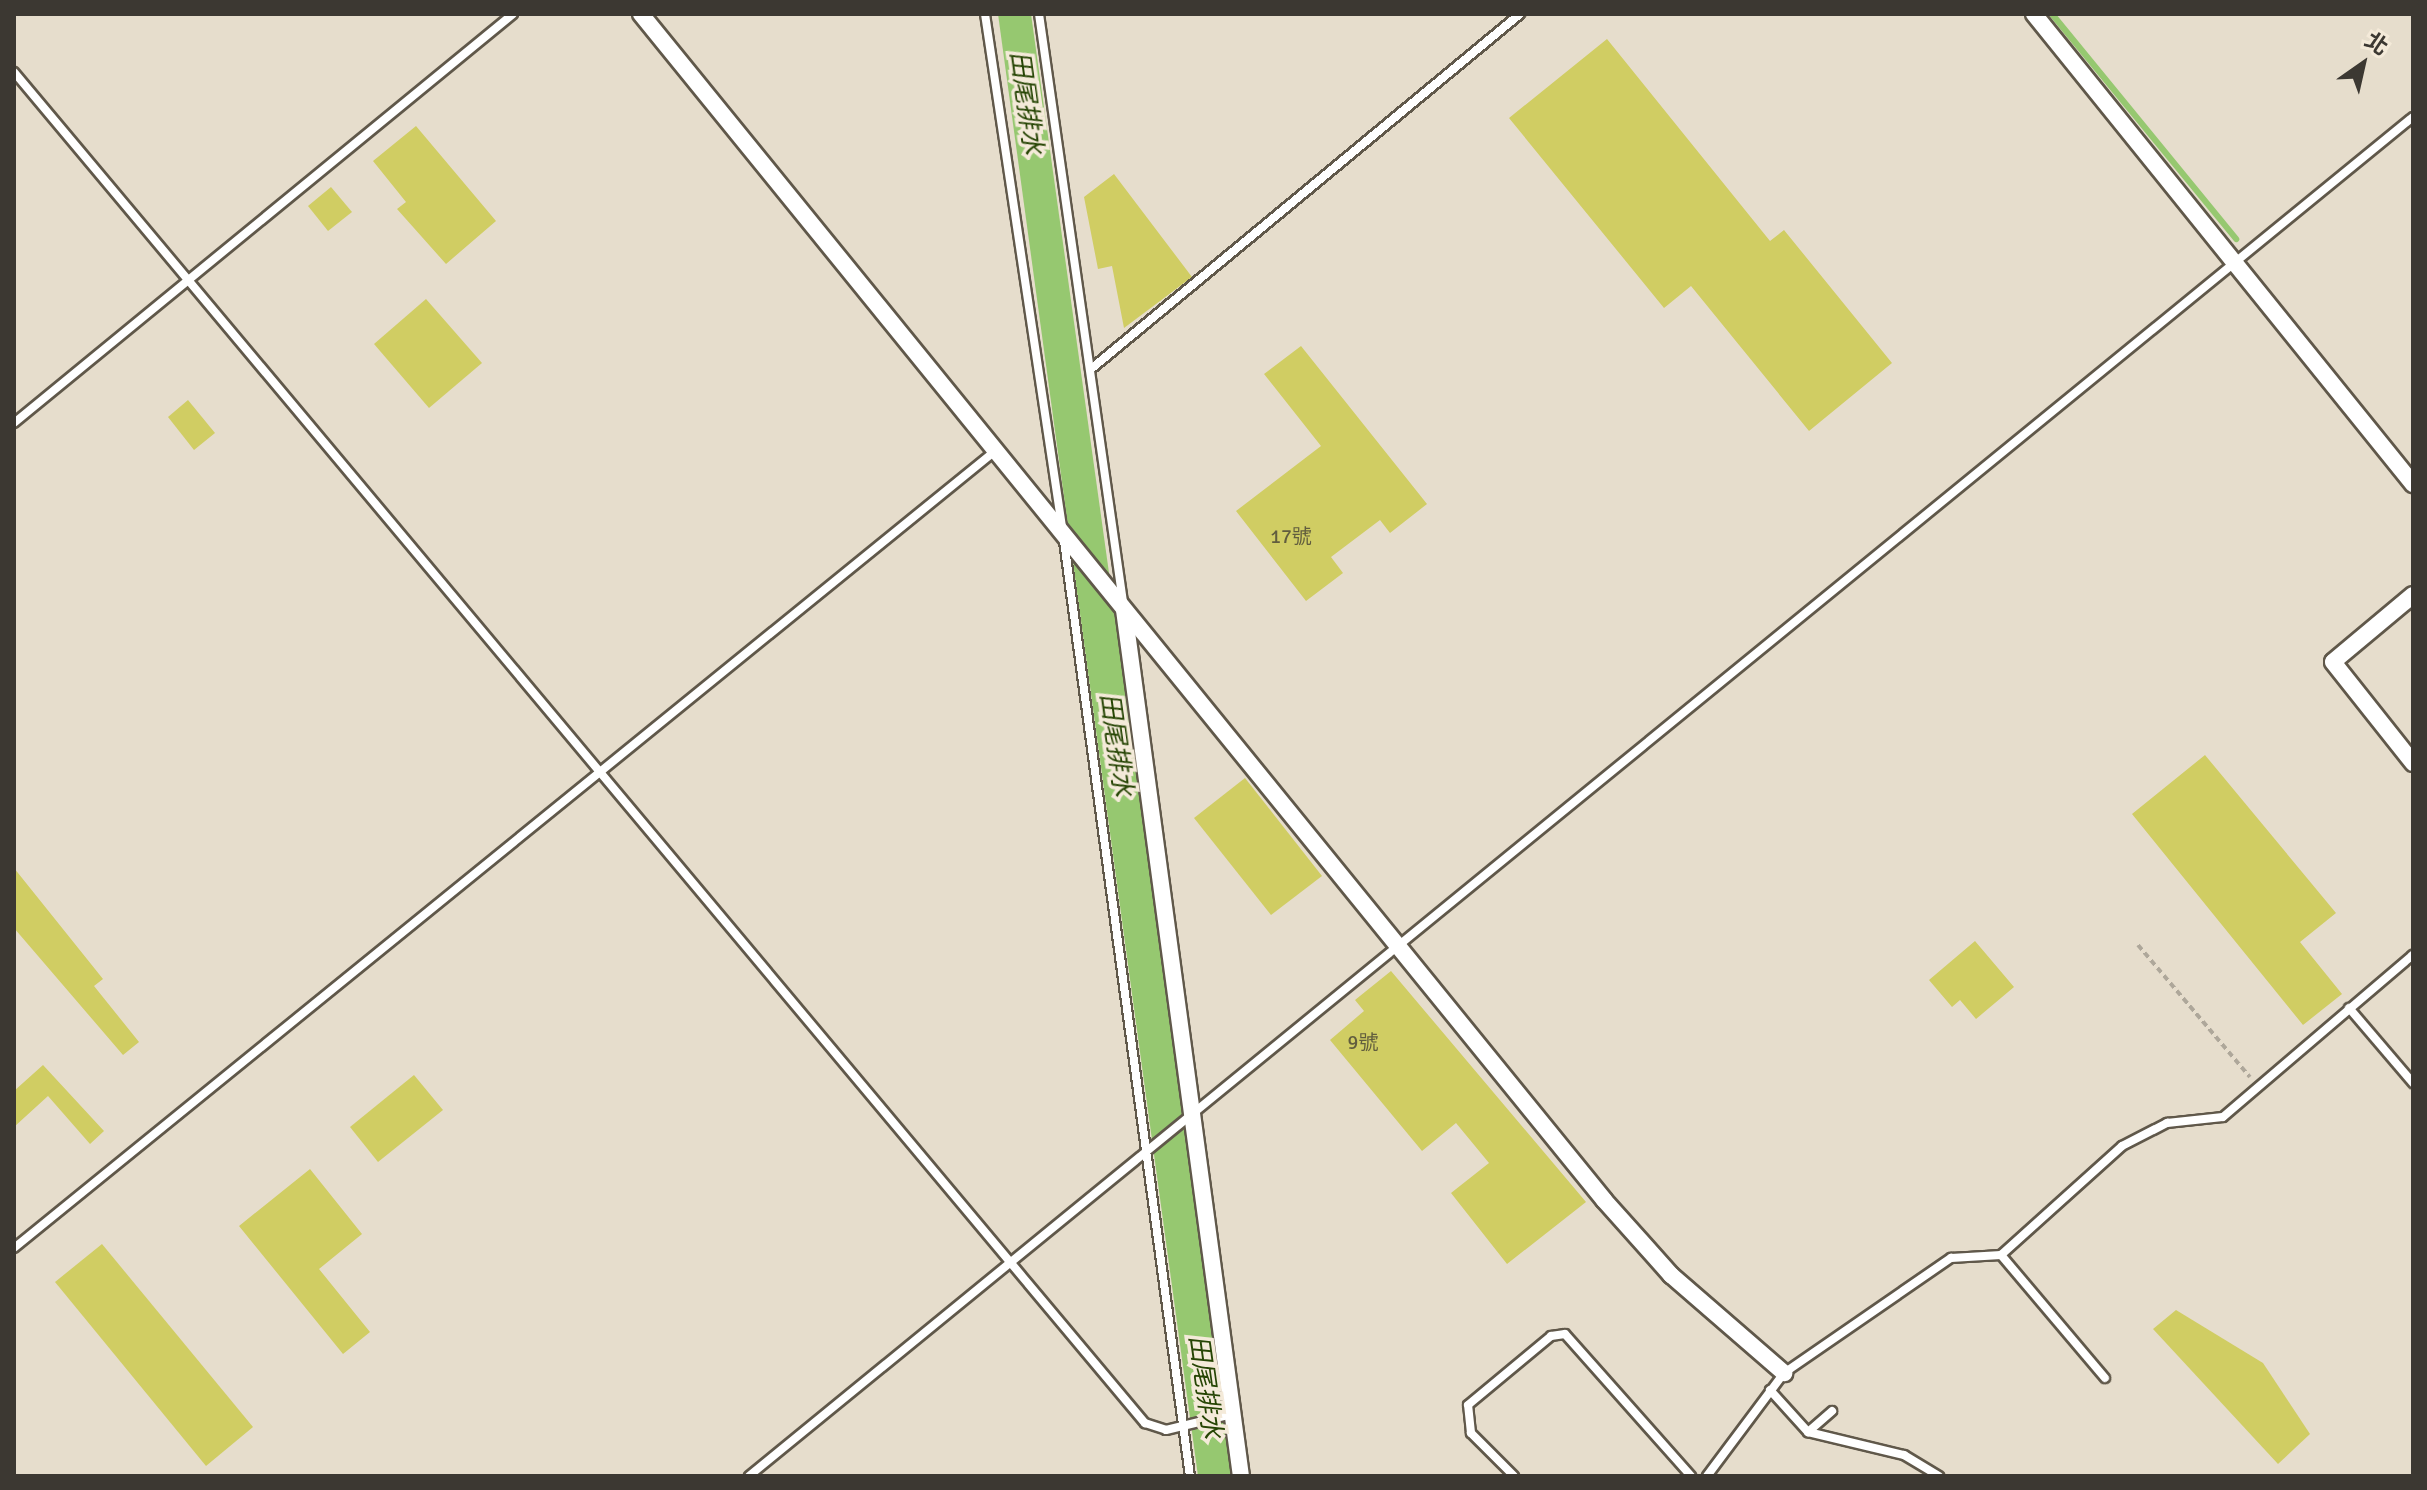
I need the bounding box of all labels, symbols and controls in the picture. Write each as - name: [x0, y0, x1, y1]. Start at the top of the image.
- north arrow: [2323, 24, 2403, 104]
- text: 北: [2360, 26, 2393, 61]
- water label: 田尾排水: [1002, 49, 1048, 157]
- house number: 17號: [1270, 524, 1312, 548]
- water label: 田尾排水: [1092, 691, 1138, 799]
- house number: 9號: [1348, 1030, 1378, 1054]
- water label: 田尾排水: [1181, 1333, 1227, 1441]

